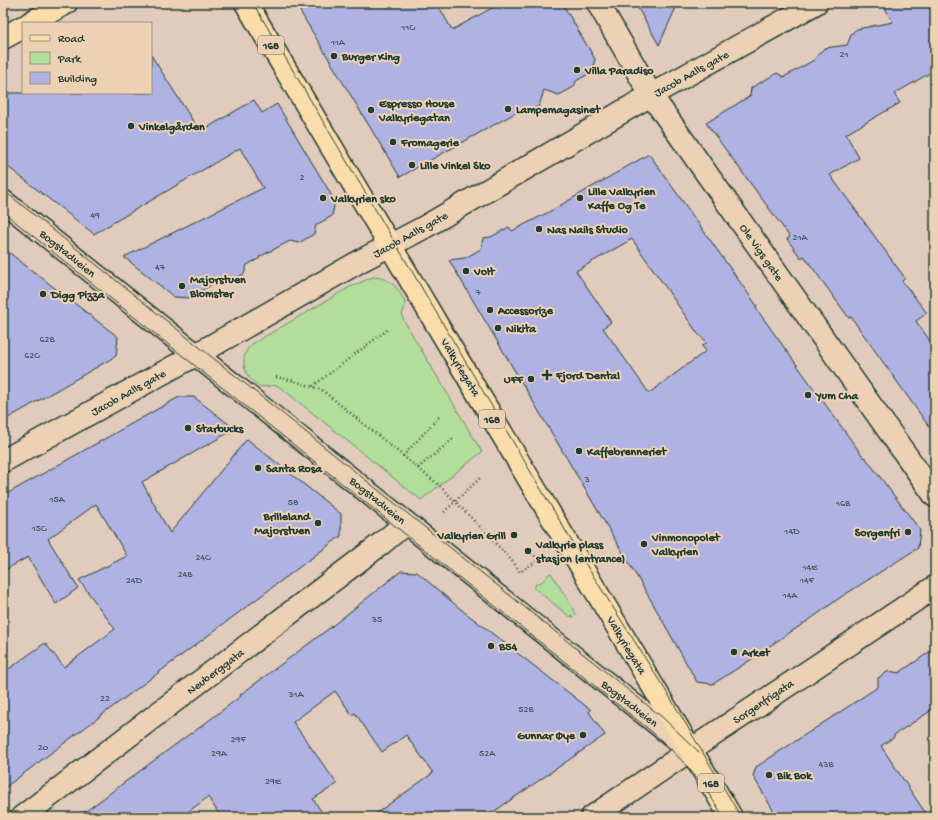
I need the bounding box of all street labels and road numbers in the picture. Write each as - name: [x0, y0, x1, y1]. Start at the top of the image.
- road number: 168: [258, 36, 284, 54]
- street label: Jacob Aalls gate: [652, 48, 733, 101]
- street label: Jacob Aalls gate: [371, 209, 452, 262]
- street label: Ole Vigs gate: [735, 222, 786, 285]
- street label: Bogstadveien: [35, 227, 98, 282]
- street label: Valkyriegata: [436, 336, 482, 400]
- street label: Jacob Aalls gate: [89, 367, 170, 420]
- road number: 168: [479, 410, 505, 428]
- street label: Bogstadveien: [345, 474, 408, 529]
- street label: Valkyriegata: [602, 614, 648, 678]
- street label: Neuberggata: [185, 646, 248, 699]
- street label: Bogstadveien: [597, 677, 660, 731]
- street label: Sorgenfrigata: [731, 677, 797, 728]
- road number: 168: [698, 774, 724, 792]

